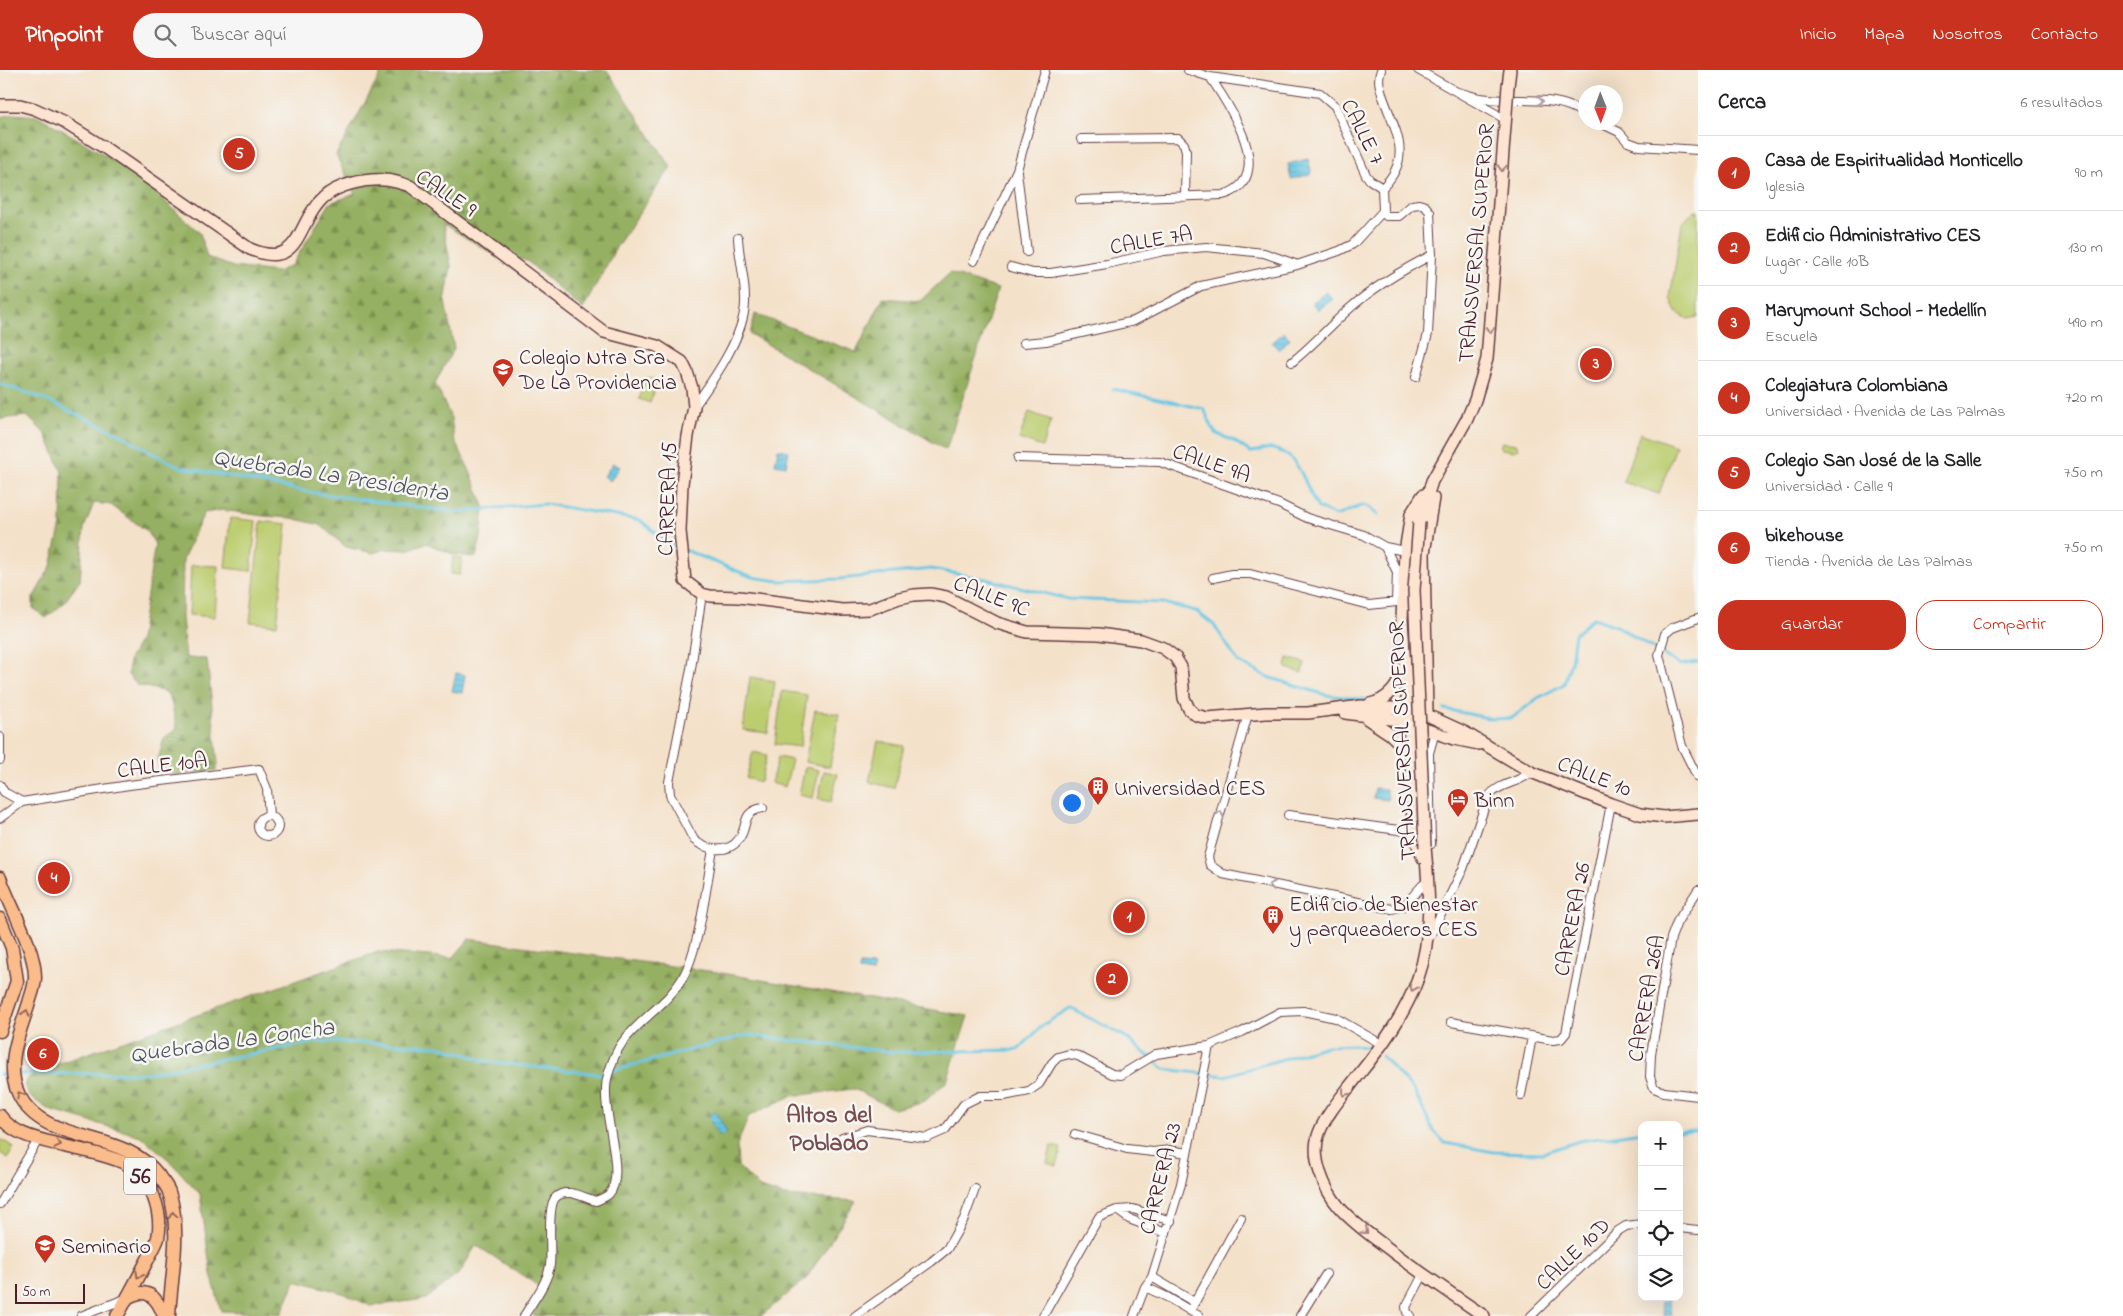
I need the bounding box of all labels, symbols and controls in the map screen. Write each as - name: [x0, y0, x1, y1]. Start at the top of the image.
- search box: [133, 13, 483, 58]
- text: Pinpoint: [25, 18, 103, 53]
- icon: search: [151, 21, 179, 49]
- text: Buscar aquí: [191, 22, 286, 49]
- text: Inicio: [1799, 22, 1836, 48]
- text: Mapa: [1864, 22, 1905, 48]
- text: Nosotros: [1933, 22, 2003, 48]
- text: Contacto: [2031, 22, 2098, 48]
- north arrow: [1578, 85, 1623, 130]
- text: Cerca: [1718, 88, 1766, 118]
- text: 6 resultados: [2020, 91, 2103, 115]
- street label: CALLE 7: [1331, 94, 1391, 171]
- one-way arrow: [1536, 95, 1544, 106]
- street label: TRANSVERSAL SUPERIOR: [1452, 122, 1504, 364]
- pin: 5: [223, 135, 255, 173]
- text: Casa de Espiritualidad Monticello: [1765, 148, 2023, 175]
- text: 1: [1731, 161, 1737, 185]
- text: 90 m: [2075, 161, 2103, 185]
- street label: CALLE 9: [408, 162, 483, 227]
- one-way arrow: [1496, 164, 1507, 172]
- text: Iglesia: [1765, 175, 1805, 199]
- street label: CALLE 7A: [1108, 219, 1195, 265]
- text: Edificio Administrativo CES: [1765, 223, 1981, 250]
- text: 2: [1730, 236, 1738, 260]
- text: 130 m: [2068, 236, 2103, 260]
- text: Lugar · Calle 10B: [1765, 250, 1869, 274]
- text: Marymount School - Medellín: [1765, 298, 1986, 325]
- text: 3: [1731, 311, 1737, 335]
- text: 490 m: [2068, 311, 2103, 335]
- text: Escuela: [1765, 325, 1818, 349]
- one-way arrow: [1484, 326, 1495, 334]
- place label: Colegio Ntra Sra De La Providencia: [518, 343, 677, 400]
- pin: 3: [1580, 345, 1612, 383]
- school or university icon: Colegio Ntra Sra De La Providencia: [491, 357, 515, 388]
- text: Colegiatura Colombiana: [1765, 373, 1948, 400]
- text: 4: [1731, 386, 1737, 410]
- text: 720 m: [2065, 386, 2103, 410]
- text: Universidad · Avenida de Las Palmas: [1765, 400, 2006, 424]
- street label: CALLE 9A: [1168, 437, 1254, 493]
- water label: Quebrada La Presidenta: [211, 441, 452, 512]
- street label: CARRERA 15: [651, 442, 687, 557]
- text: Colegio San José de la Salle: [1765, 448, 1981, 475]
- text: 5: [1729, 461, 1739, 485]
- text: 750 m: [2064, 461, 2103, 485]
- text: Universidad · Calle 9: [1765, 475, 1893, 499]
- text: bikehouse: [1765, 523, 1843, 550]
- text: 6: [1730, 536, 1738, 560]
- text: 750 m: [2064, 536, 2103, 560]
- text: Tienda · Avenida de Las Palmas: [1765, 550, 1973, 574]
- street label: CALLE 9C: [948, 569, 1034, 627]
- button: Guardar: [1718, 600, 1906, 650]
- button: Compartir: [1916, 600, 2103, 650]
- street label: TRANSVERSAL SUPERIOR: [1382, 619, 1426, 861]
- street label: CALLE 10A: [115, 746, 209, 788]
- street label: CALLE 10: [1552, 749, 1636, 807]
- place label: Universidad CES: [1114, 774, 1265, 806]
- building icon: Universidad CES: [1086, 775, 1110, 806]
- place label: Binn: [1473, 786, 1514, 818]
- hotel icon: Binn: [1446, 787, 1470, 818]
- your location: [1059, 790, 1085, 816]
- one-way arrow: [1215, 811, 1225, 819]
- pin: 4: [38, 859, 70, 897]
- street label: CARRERA 26: [1547, 860, 1601, 979]
- one-way arrow: [1267, 880, 1276, 890]
- place label: Edificio de Bienestar y parqueaderos CES: [1289, 890, 1478, 948]
- pin: 1: [1113, 898, 1145, 936]
- building icon: Edificio de Bienestar y parqueaderos CES: [1261, 904, 1285, 935]
- street label: CARRERA 26A: [1621, 932, 1675, 1065]
- pin: 2: [1096, 960, 1128, 998]
- one-way arrow: [1409, 983, 1420, 992]
- one-way arrow: [20, 1009, 30, 1018]
- water label: Quebrada La Concha: [128, 1011, 338, 1074]
- pin: 6: [27, 1035, 59, 1073]
- one-way arrow: [1341, 1088, 1350, 1097]
- one-way arrow: [16, 1091, 26, 1100]
- district label: Altos del Poblado: [786, 1099, 872, 1162]
- street label: CARRERA 23: [1133, 1119, 1191, 1238]
- map controls: [1638, 1121, 1683, 1301]
- button: +: [1638, 1121, 1683, 1166]
- one-way arrow: [54, 1138, 62, 1149]
- road number: 56: [124, 1158, 156, 1194]
- button: −: [1638, 1166, 1683, 1211]
- one-way arrow: [168, 1211, 179, 1219]
- street label: CALLE 10D: [1529, 1211, 1619, 1299]
- button: locate: [1638, 1211, 1683, 1256]
- one-way arrow: [1360, 1225, 1369, 1234]
- place label: Seminario: [61, 1232, 151, 1264]
- school or university icon: Seminario: [33, 1233, 57, 1264]
- button: layers: [1638, 1256, 1683, 1301]
- one-way arrow: [136, 1270, 146, 1279]
- scale bar: [15, 1281, 85, 1304]
- text: 50 m: [22, 1282, 50, 1303]

